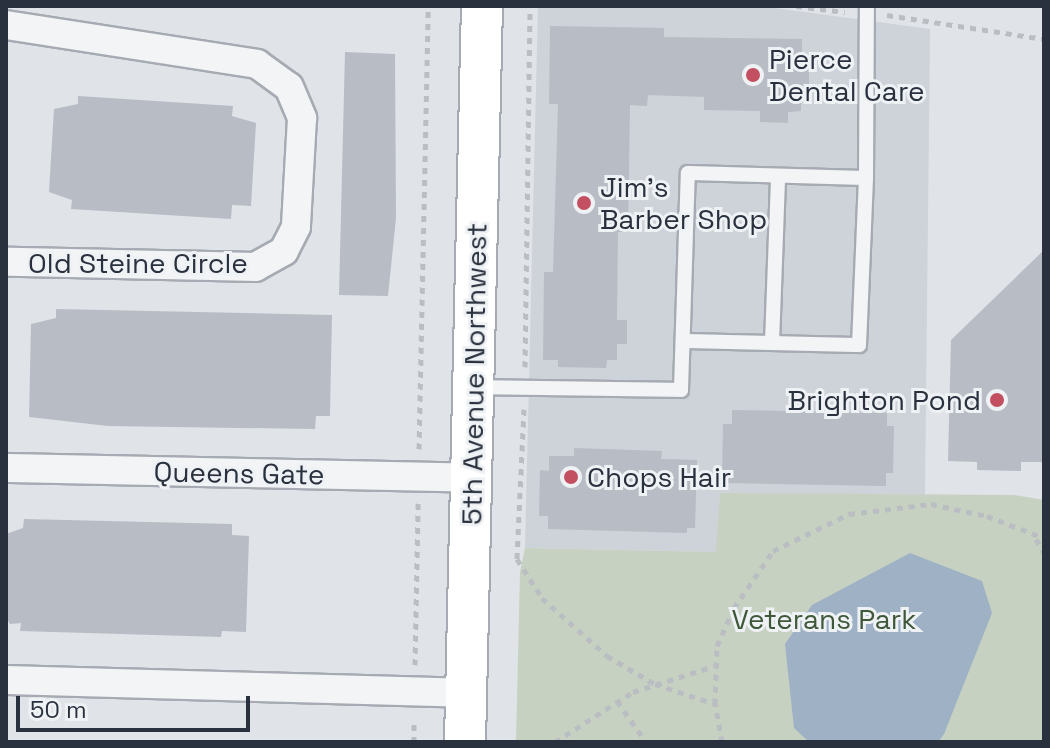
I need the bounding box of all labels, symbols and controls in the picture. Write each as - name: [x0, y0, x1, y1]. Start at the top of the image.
- place label: Pierce Dental Care: [769, 42, 925, 108]
- marker: Pierce Dental Care: [744, 66, 762, 84]
- place label: Jim's Barber Shop: [600, 170, 767, 236]
- marker: Jim's Barber Shop: [575, 194, 593, 212]
- street label: 5th Avenue Northwest: [455, 222, 493, 526]
- street label: Old Steine Circle: [28, 246, 248, 280]
- place label: Brighton Pond: [787, 383, 981, 417]
- marker: Brighton Pond: [988, 391, 1006, 409]
- street label: Queens Gate: [153, 455, 325, 491]
- place label: Chops Hair: [587, 460, 731, 494]
- marker: Chops Hair: [562, 468, 580, 486]
- park label: Veterans Park: [732, 602, 916, 636]
- scale bar: [20, 680, 254, 730]
- text: 50 m: [30, 694, 87, 725]

